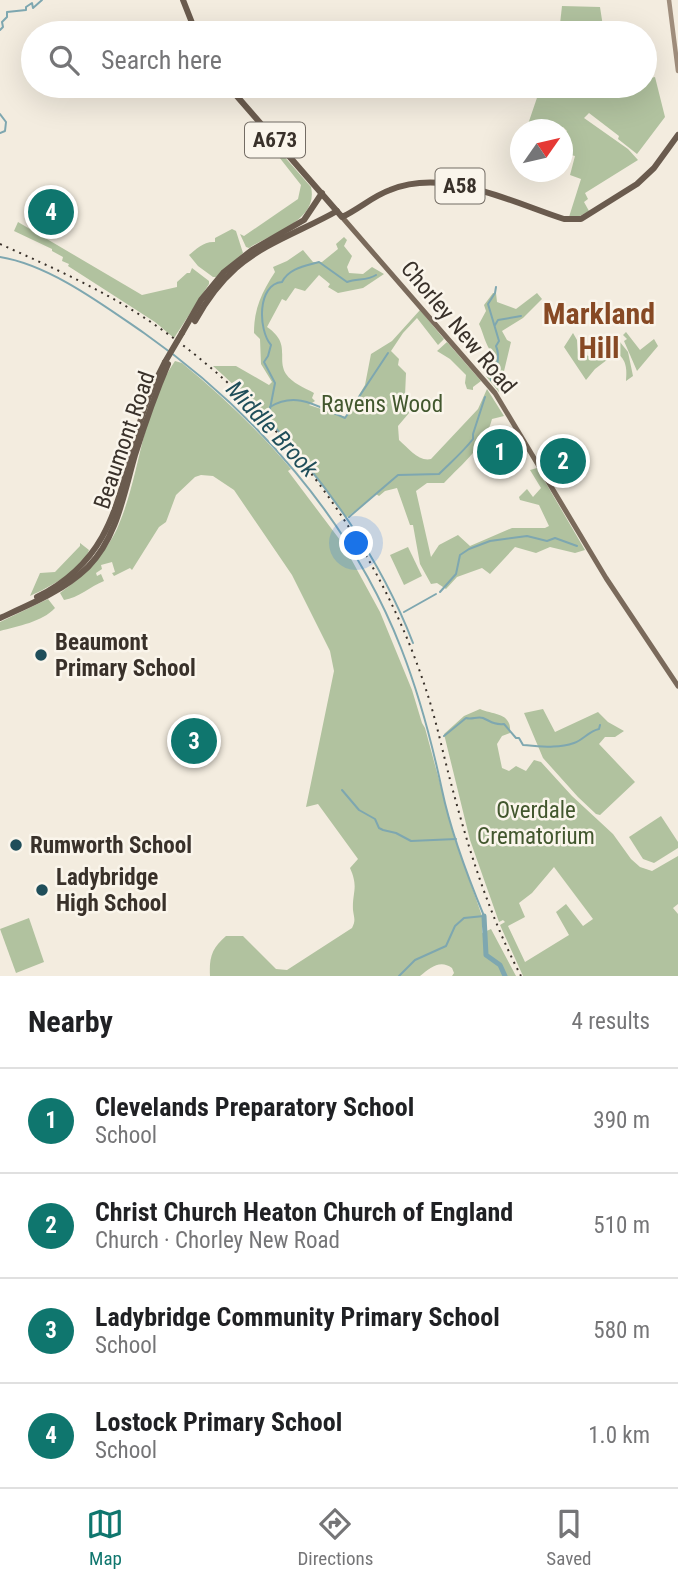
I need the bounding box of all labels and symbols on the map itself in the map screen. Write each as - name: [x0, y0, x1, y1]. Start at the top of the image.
- north arrow: [510, 119, 573, 182]
- road number: A673: [245, 122, 305, 158]
- road number: A58: [435, 168, 484, 204]
- pin: 4: [28, 186, 74, 238]
- street label: Chorley New Road: [395, 255, 522, 399]
- district label: Markland Hill: [543, 296, 655, 365]
- street label: Beaumont Road: [88, 368, 161, 513]
- water label: Middle Brook: [220, 375, 324, 483]
- park label: Ravens Wood: [321, 391, 443, 418]
- pin: 1: [477, 426, 523, 478]
- pin: 2: [540, 435, 586, 487]
- your location: [339, 526, 373, 560]
- place label: Beaumont Primary School: [55, 629, 196, 682]
- marker: Beaumont Primary School: [33, 647, 49, 663]
- pin: 3: [171, 715, 217, 767]
- park label: Overdale Crematorium: [477, 797, 595, 850]
- place label: Rumworth School: [30, 832, 192, 859]
- marker: Rumworth School: [8, 837, 24, 853]
- place label: Ladybridge High School: [56, 864, 167, 917]
- marker: Ladybridge High School: [34, 882, 50, 898]

